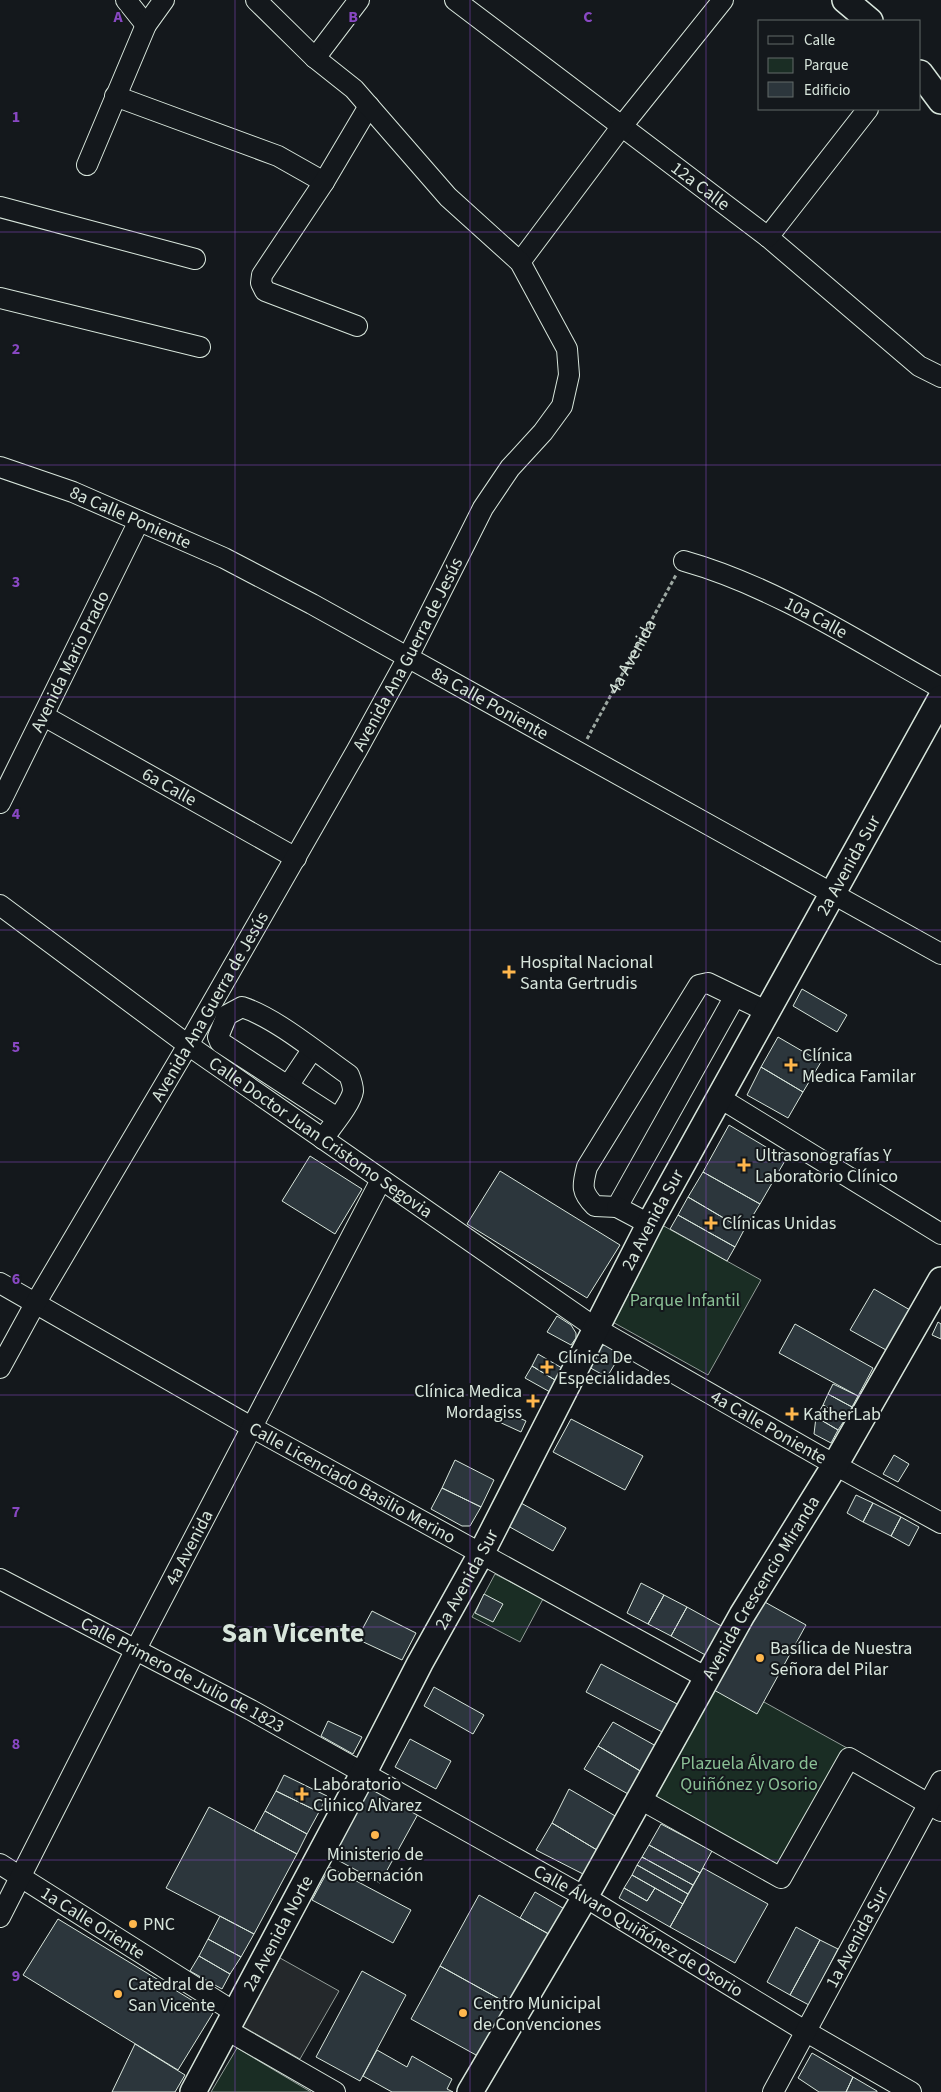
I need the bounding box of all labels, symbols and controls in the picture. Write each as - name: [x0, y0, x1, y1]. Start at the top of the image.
- text: A: [112, 6, 123, 28]
- text: B: [348, 6, 358, 28]
- text: C: [583, 6, 593, 28]
- legend: [758, 20, 921, 110]
- text: Calle: [804, 30, 835, 51]
- text: Parque: [804, 55, 848, 76]
- text: Edificio: [804, 80, 851, 101]
- text: 1: [12, 106, 20, 128]
- street label: 12a Calle: [666, 155, 735, 216]
- text: 2: [12, 338, 20, 360]
- street label: 8a Calle Poniente: [66, 480, 195, 555]
- street label: Avenida Ana Guerra de Jesús: [346, 553, 469, 756]
- text: 3: [12, 571, 20, 593]
- street label: Avenida Mario Prado: [24, 586, 115, 736]
- street label: 10a Calle: [780, 590, 852, 645]
- street label: 4a Avenida: [601, 614, 662, 698]
- street label: 8a Calle Poniente: [427, 661, 553, 746]
- street label: 6a Calle: [138, 761, 201, 812]
- text: 4: [12, 803, 21, 825]
- street label: 2a Avenida Sur: [810, 810, 887, 920]
- street label: Avenida Ana Guerra de Jesús: [145, 907, 274, 1106]
- place label: Hospital Nacional Santa Gertrudis: [520, 950, 653, 996]
- marker: Hospital Nacional Santa Gertrudis: [502, 965, 516, 979]
- text: 5: [12, 1036, 20, 1058]
- place label: Clínica Medica Familar: [802, 1043, 917, 1089]
- street label: Calle Doctor Juan Cristomo Segovia: [204, 1051, 438, 1224]
- marker: Clínica Medica Familar: [784, 1058, 798, 1072]
- place label: Ultrasonografías Y Laboratorio Clínico: [755, 1143, 898, 1189]
- marker: Ultrasonografías Y Laboratorio Clínico: [737, 1158, 751, 1172]
- street label: 2a Avenida Sur: [615, 1164, 690, 1275]
- place label: Clínicas Unidas: [722, 1211, 836, 1236]
- marker: Clínicas Unidas: [704, 1216, 718, 1230]
- text: 6: [12, 1268, 20, 1290]
- park label: Parque Infantil: [630, 1288, 740, 1313]
- place label: Clínica De Especialidades: [558, 1345, 670, 1391]
- marker: Clínica De Especialidades: [540, 1360, 554, 1374]
- place label: Clínica Medica Mordagiss: [414, 1379, 522, 1425]
- street label: 4a Calle Poniente: [706, 1384, 831, 1470]
- marker: Clínica Medica Mordagiss: [526, 1394, 540, 1408]
- place label: KatherLab: [803, 1402, 881, 1427]
- marker: KatherLab: [785, 1407, 799, 1421]
- street label: Calle Licenciado Basilio Merino: [245, 1416, 460, 1550]
- street label: Avenida Crescencio Miranda: [696, 1491, 825, 1684]
- text: 7: [12, 1501, 20, 1523]
- street label: 4a Avenida: [159, 1505, 219, 1590]
- street label: 2a Avenida Sur: [429, 1524, 504, 1634]
- street label: Calle Primero de Julio de 1823: [76, 1611, 289, 1739]
- district label: San Vicente: [222, 1613, 364, 1653]
- place label: Basílica de Nuestra Señora del Pilar: [770, 1636, 912, 1682]
- marker: Basílica de Nuestra Señora del Pilar: [754, 1652, 766, 1664]
- text: 8: [12, 1733, 20, 1755]
- park label: Plazuela Álvaro de Quiñónez y Osorio: [680, 1751, 818, 1797]
- place label: Laboratorio Clinico Alvarez: [313, 1772, 422, 1818]
- marker: Laboratorio Clinico Alvarez: [295, 1787, 309, 1801]
- marker: Ministerio de Gobernación: [369, 1829, 381, 1841]
- place label: Ministerio de Gobernación: [326, 1842, 424, 1888]
- street label: Calle Álvaro Quiñónez de Osorio: [529, 1858, 748, 2003]
- street label: 2a Avenida Norte: [237, 1871, 319, 1996]
- street label: 1a Calle Oriente: [36, 1880, 150, 1965]
- street label: 1a Avenida Sur: [819, 1882, 894, 1992]
- place label: PNC: [143, 1912, 175, 1937]
- marker: PNC: [127, 1918, 139, 1930]
- text: 9: [12, 1965, 20, 1987]
- place label: Catedral de San Vicente: [128, 1972, 215, 2018]
- marker: Catedral de San Vicente: [112, 1988, 124, 2000]
- place label: Centro Municipal de Convenciones: [473, 1991, 601, 2037]
- marker: Centro Municipal de Convenciones: [457, 2007, 469, 2019]

